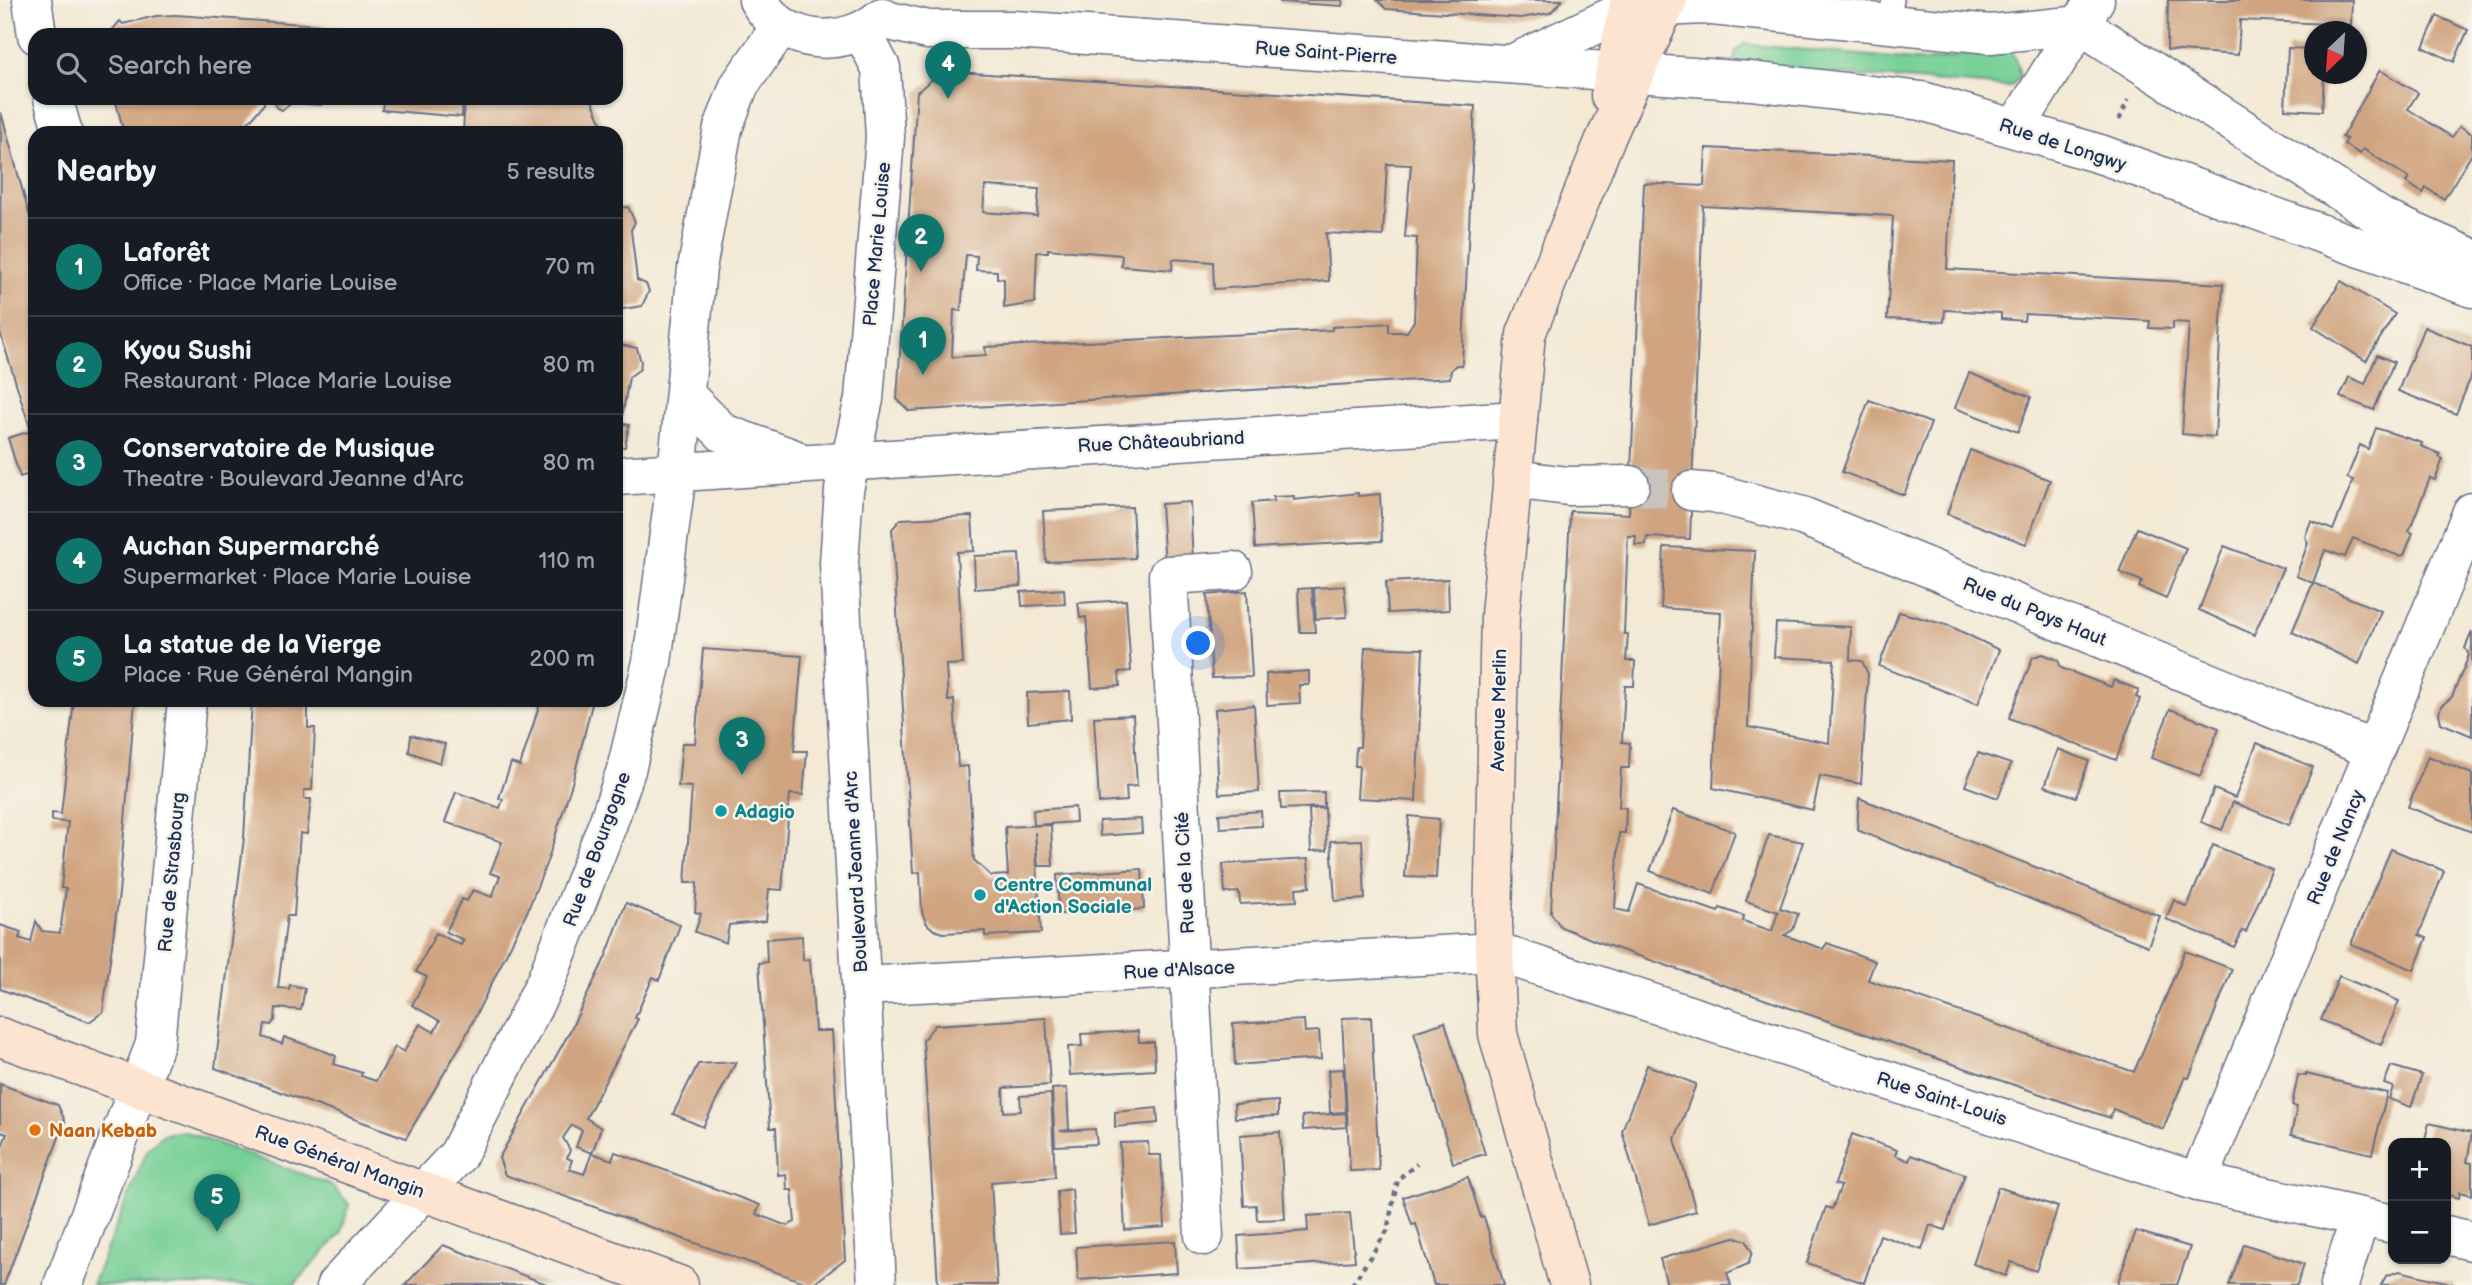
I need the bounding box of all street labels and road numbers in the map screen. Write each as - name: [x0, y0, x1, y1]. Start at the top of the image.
- street label: Rue Saint-Pierre: [1254, 37, 1398, 70]
- street label: Rue de Longwy: [1996, 114, 2129, 177]
- street label: Place Marie Louise: [859, 161, 896, 327]
- street label: Rue Châteaubriand: [1077, 427, 1245, 458]
- street label: Rue du Pays Haut: [1959, 573, 2110, 652]
- street label: Avenue Merlin: [1487, 648, 1512, 772]
- street label: Rue de Bourgogne: [559, 769, 636, 930]
- street label: Boulevard Jeanne d'Arc: [840, 770, 873, 973]
- street label: Rue de Nancy: [2303, 786, 2370, 908]
- street label: Rue de Strasbourg: [154, 791, 191, 953]
- street label: Rue de la Cité: [1171, 811, 1200, 935]
- street label: Rue d'Alsace: [1123, 956, 1236, 985]
- street label: Rue Saint-Louis: [1873, 1068, 2010, 1131]
- street label: Rue Général Mangin: [251, 1121, 427, 1204]

